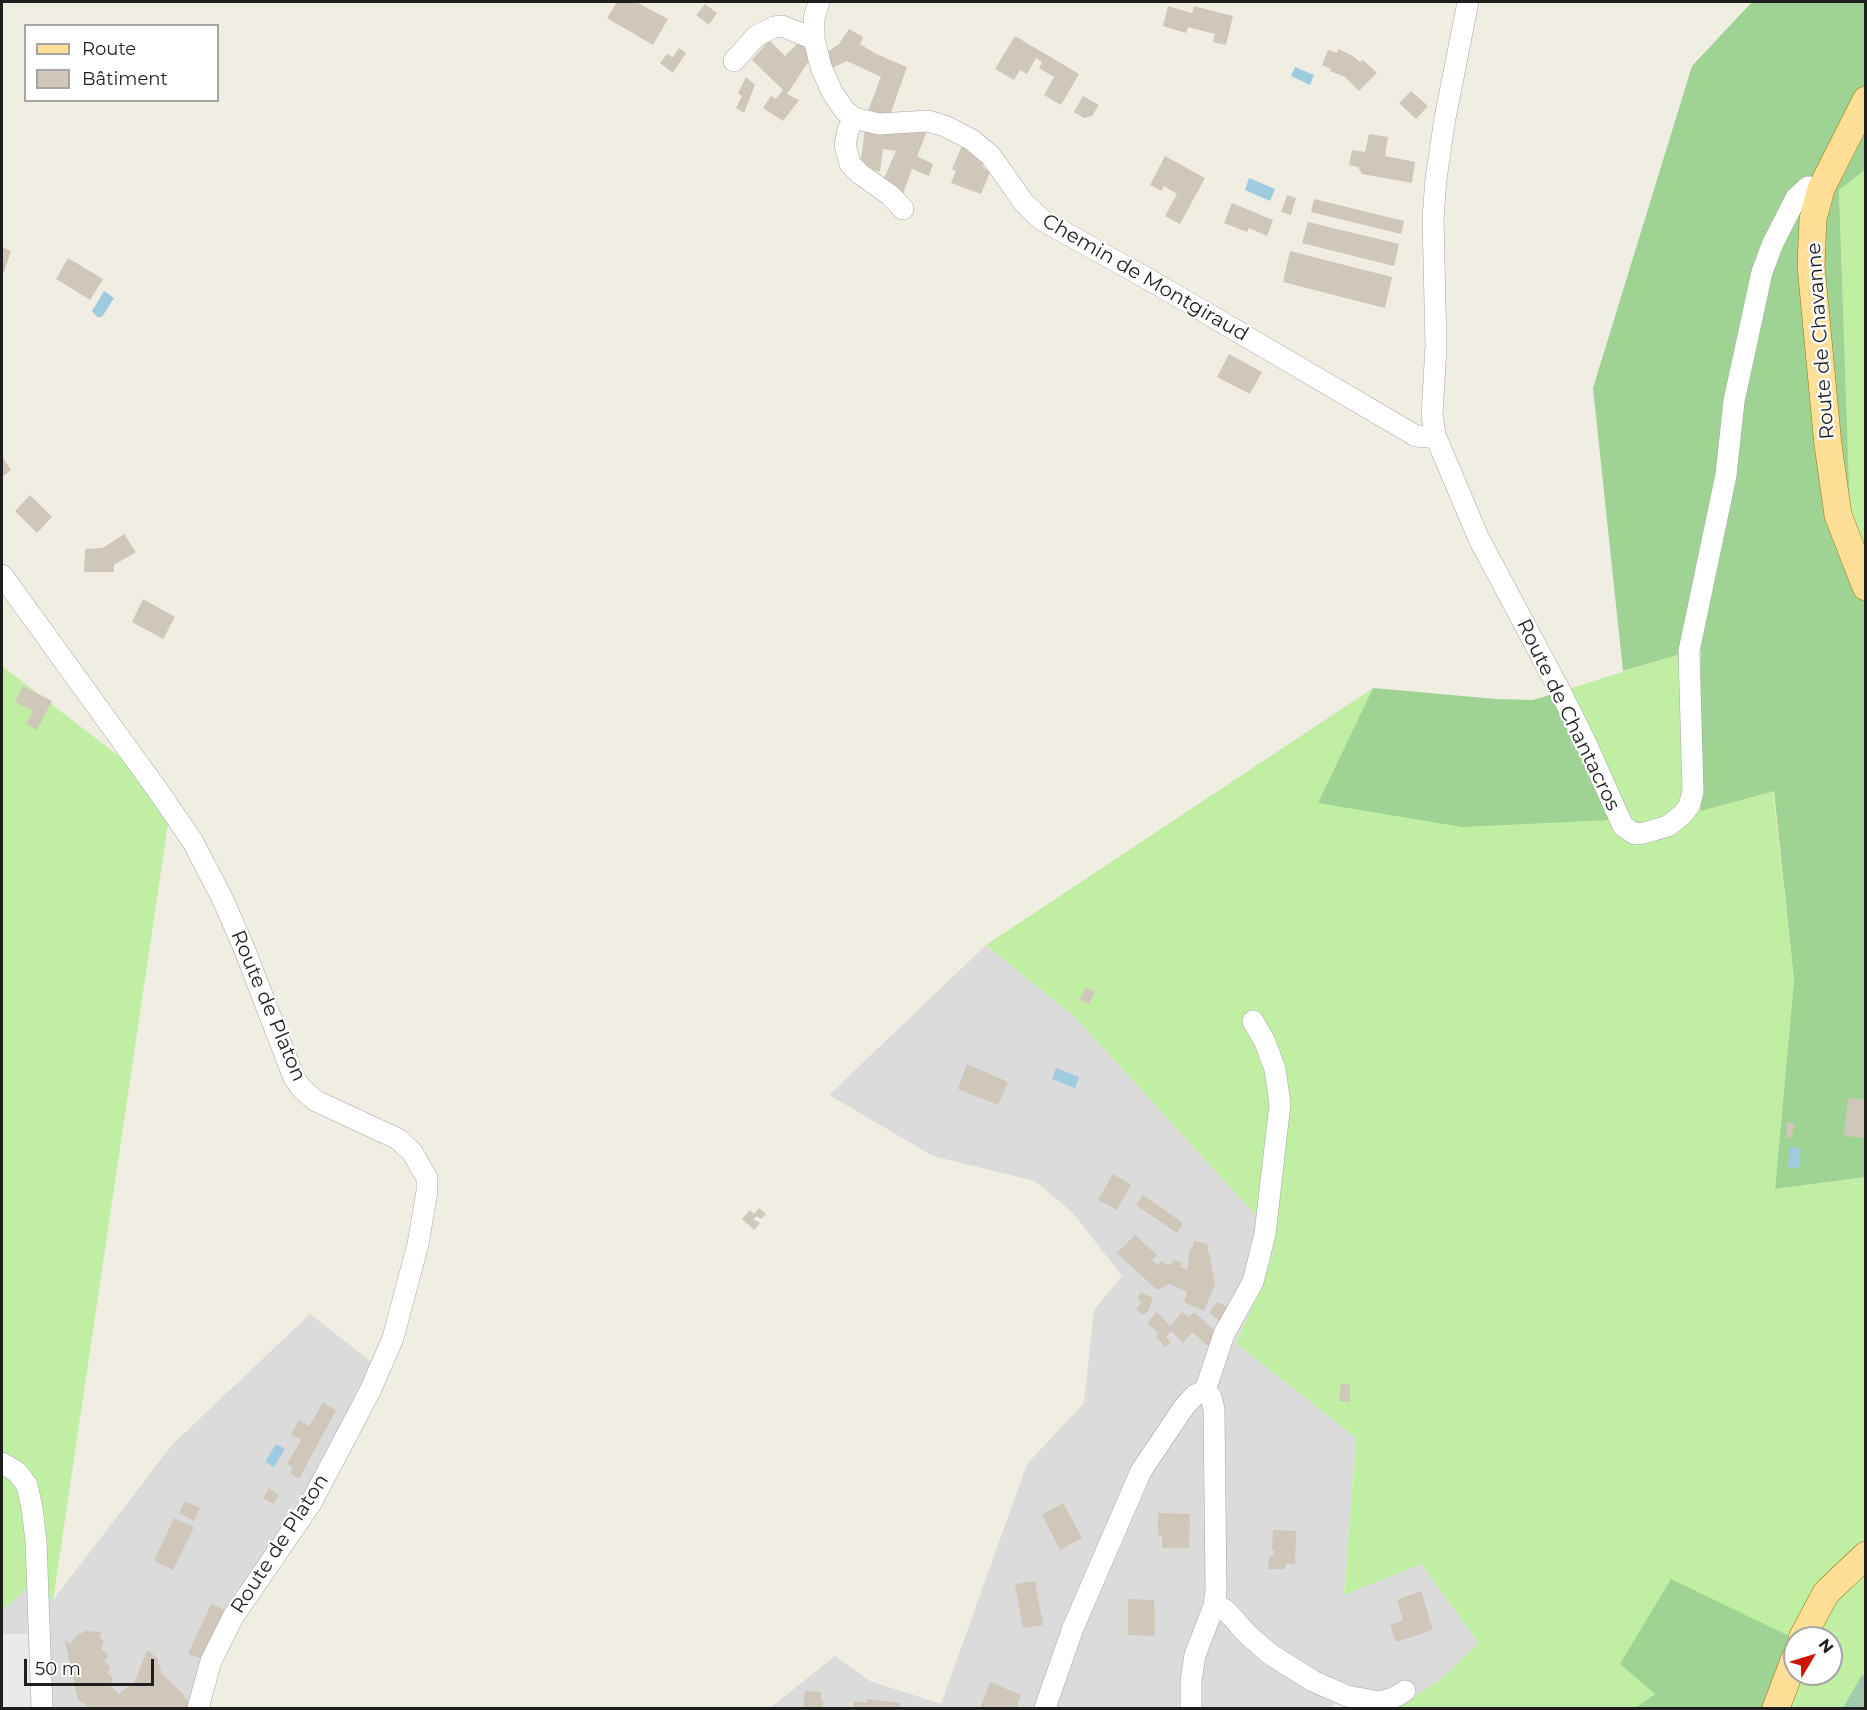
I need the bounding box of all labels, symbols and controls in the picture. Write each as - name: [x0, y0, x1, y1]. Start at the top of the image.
- legend: [24, 24, 219, 102]
- text: Route: [82, 38, 136, 60]
- text: Bâtiment: [82, 68, 168, 90]
- street label: Chemin de Montgiraud: [1038, 209, 1252, 347]
- street label: Route de Chavanne: [1802, 242, 1840, 440]
- street label: Route de Chantacros: [1511, 615, 1625, 815]
- street label: Route de Platon: [225, 927, 311, 1085]
- street label: Route de Platon: [226, 1470, 334, 1618]
- north arrow: [1783, 1626, 1843, 1686]
- text: N: [1815, 1635, 1837, 1657]
- scale bar: [27, 1647, 158, 1685]
- text: 50 m: [35, 1658, 81, 1680]

